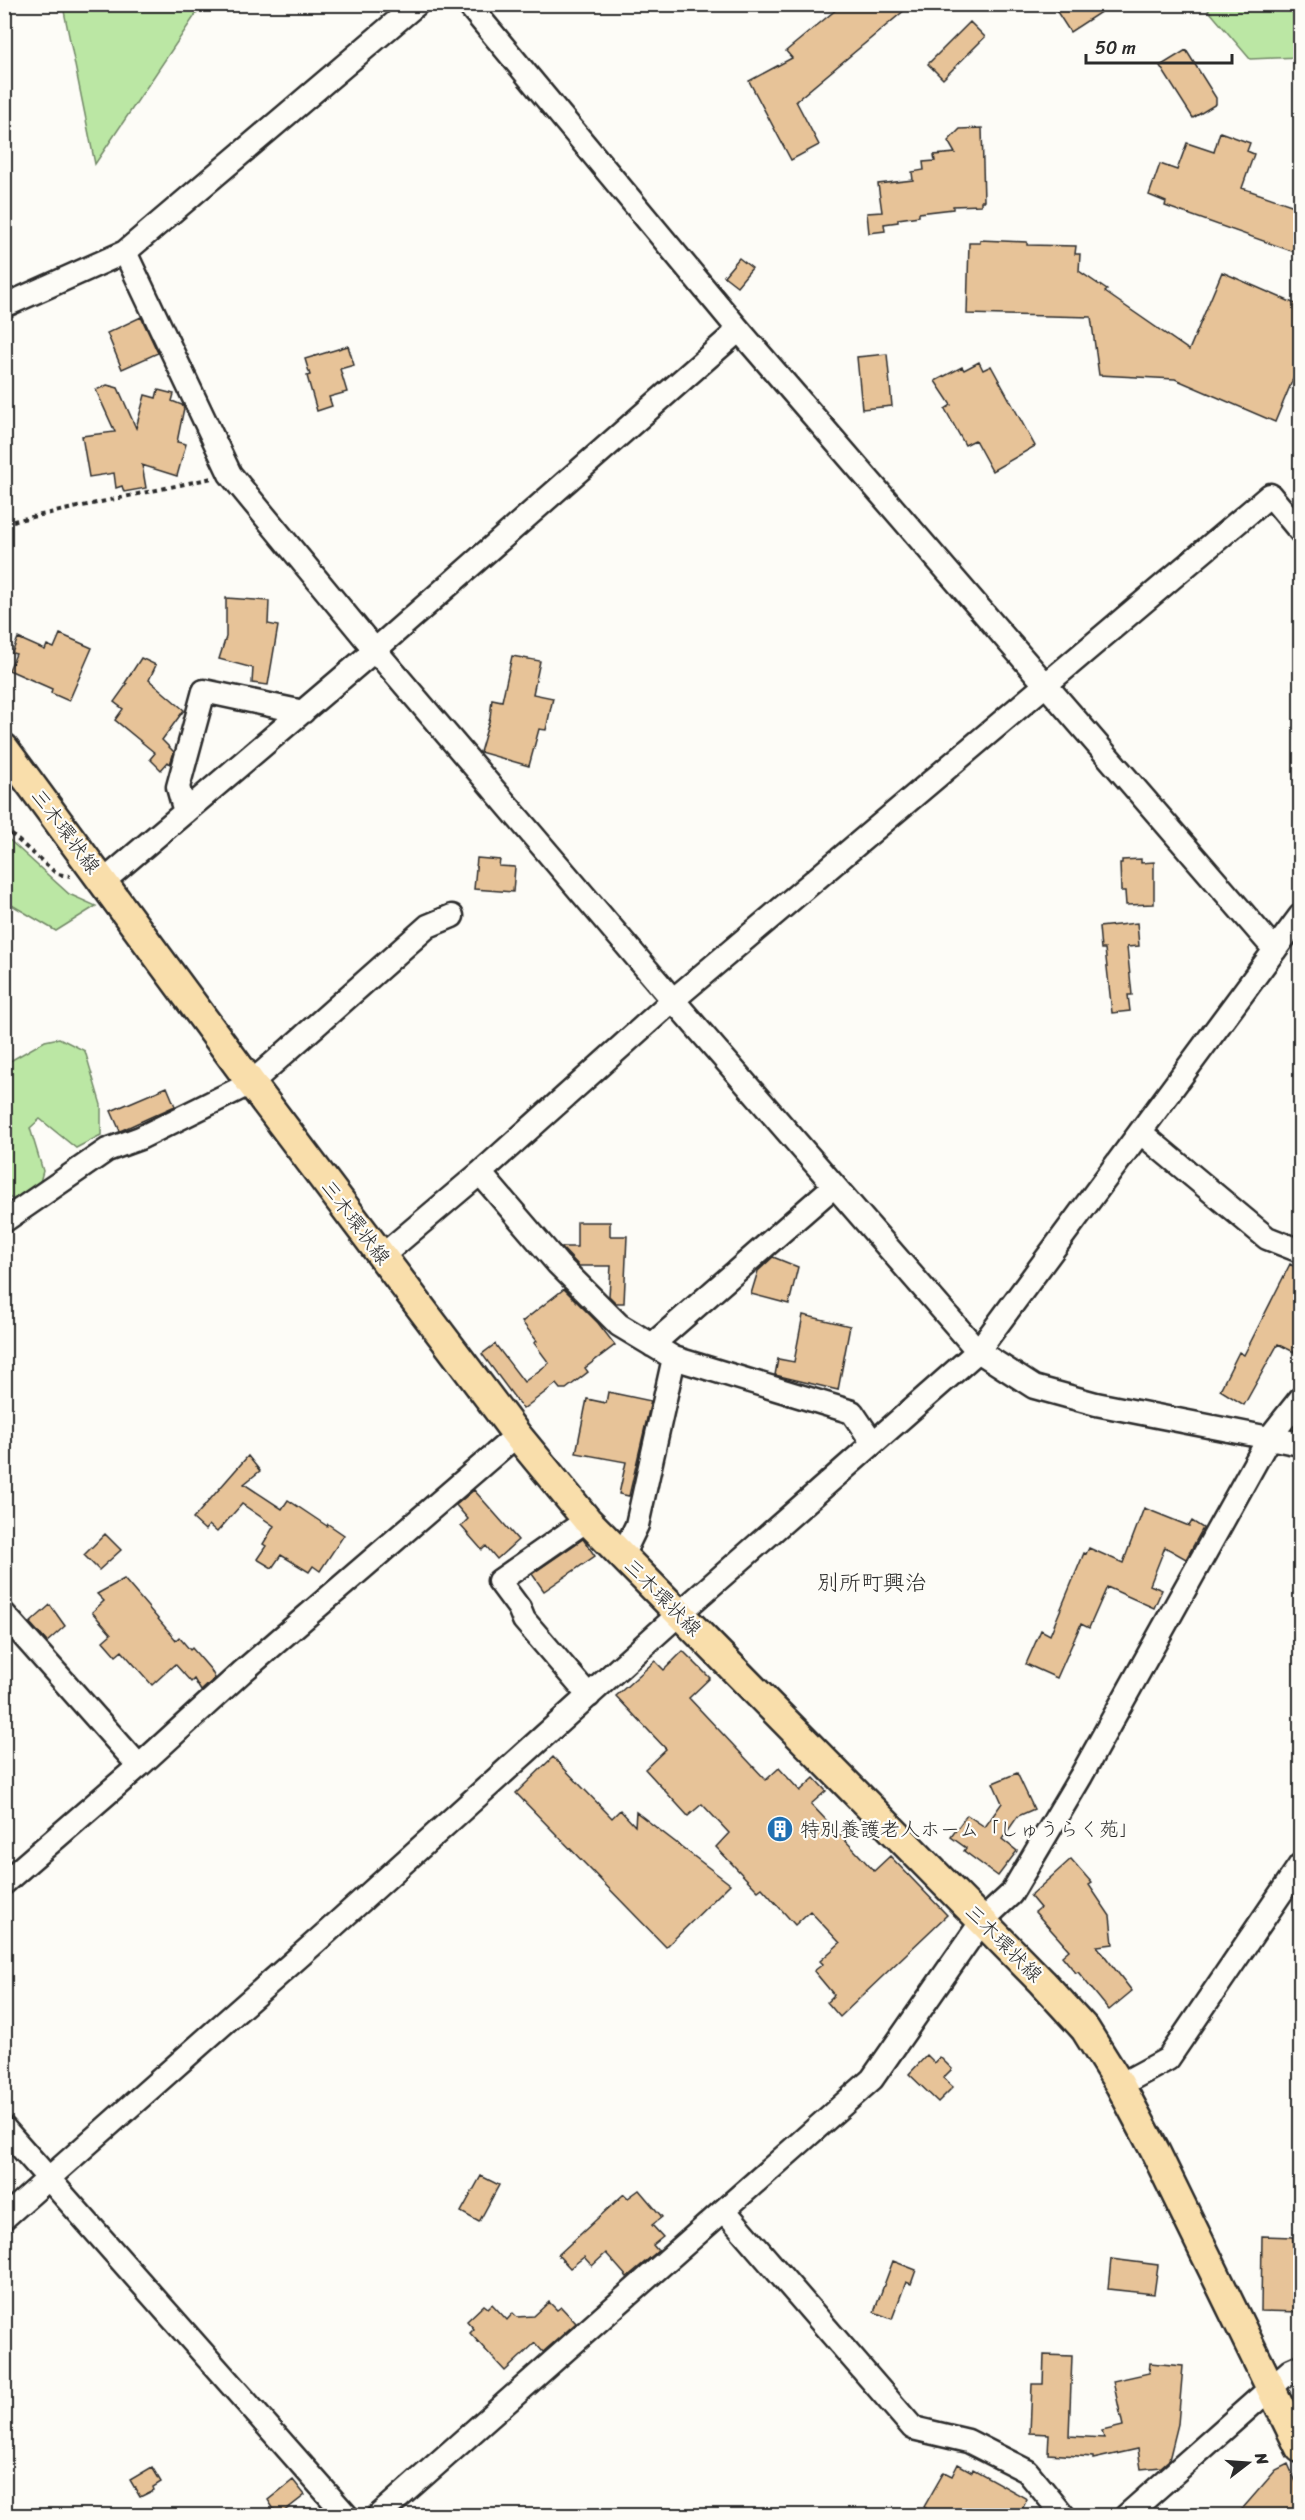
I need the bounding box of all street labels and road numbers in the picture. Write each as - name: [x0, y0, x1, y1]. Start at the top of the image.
- street label: 三木環状線: [22, 781, 110, 882]
- street label: 三木環状線: [312, 1172, 400, 1273]
- street label: 三木環状線: [615, 1550, 710, 1645]
- street label: 三木環状線: [956, 1896, 1051, 1991]

